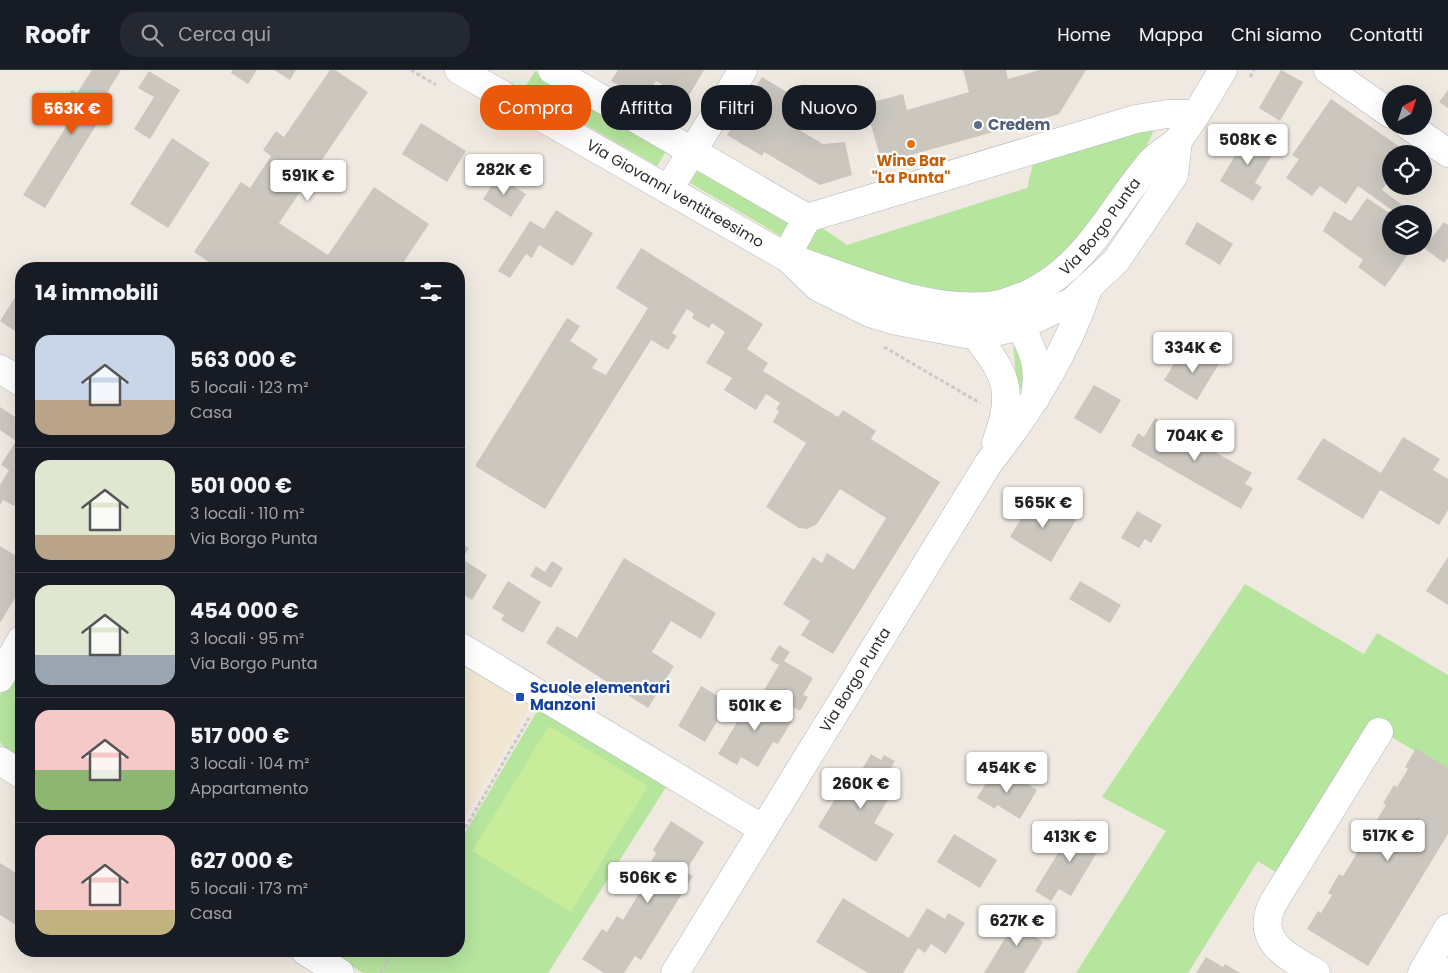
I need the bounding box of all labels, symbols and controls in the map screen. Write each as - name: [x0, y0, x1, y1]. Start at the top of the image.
- search box: [120, 12, 470, 57]
- text: Roofr: [25, 18, 90, 51]
- icon: search: [138, 21, 166, 49]
- text: Cerca qui: [178, 21, 271, 48]
- text: Home: [1057, 22, 1111, 47]
- text: Mappa: [1139, 22, 1203, 47]
- text: Chi siamo: [1231, 22, 1322, 47]
- text: Contatti: [1350, 22, 1423, 47]
- chip: Compra: [480, 85, 591, 130]
- chip: Affitta: [601, 85, 691, 130]
- chip: Filtri: [701, 85, 772, 130]
- chip: Nuovo: [782, 85, 876, 130]
- north arrow: [1382, 85, 1432, 135]
- map controls: [1382, 85, 1432, 255]
- pin: 563K €: [31, 92, 113, 135]
- text: 563K €: [43, 97, 101, 120]
- place label: Credem: [988, 114, 1051, 135]
- marker: Credem: [972, 119, 984, 131]
- pin: 508K €: [1207, 124, 1289, 166]
- text: 508K €: [1219, 128, 1277, 151]
- street label: Via Giovanni ventitreesimo: [583, 134, 768, 252]
- marker: Wine Bar "La Punta": [905, 138, 917, 150]
- button: locate: [1382, 145, 1432, 195]
- place label: Wine Bar "La Punta": [872, 150, 950, 188]
- pin: 282K €: [463, 154, 545, 196]
- text: 282K €: [476, 158, 532, 181]
- pin: 591K €: [267, 160, 349, 202]
- text: 591K €: [281, 164, 335, 187]
- street label: Via Borgo Punta: [1055, 173, 1145, 280]
- button: layers: [1382, 205, 1432, 255]
- text: 14 immobili: [35, 278, 158, 307]
- icon: filters: [417, 278, 445, 306]
- pin: 334K €: [1152, 332, 1234, 374]
- text: 334K €: [1164, 336, 1222, 359]
- text: 563 000 €: [190, 345, 296, 374]
- icon: home: [75, 355, 135, 415]
- text: 5 locali · 123 m²: [190, 376, 309, 399]
- text: Casa: [190, 401, 232, 424]
- pin: 704K €: [1154, 420, 1236, 462]
- text: 704K €: [1166, 424, 1224, 447]
- text: 501 000 €: [190, 471, 292, 500]
- icon: home: [75, 480, 135, 540]
- pin: 565K €: [1002, 486, 1084, 529]
- text: 565K €: [1014, 491, 1072, 514]
- text: 3 locali · 110 m²: [190, 502, 305, 525]
- text: Via Borgo Punta: [190, 527, 318, 550]
- text: 454 000 €: [190, 596, 299, 625]
- icon: home: [75, 605, 135, 665]
- street label: Via Borgo Punta: [814, 623, 895, 736]
- text: 3 locali · 95 m²: [190, 627, 304, 650]
- text: Via Borgo Punta: [190, 652, 318, 675]
- place label: Scuole elementari Manzoni: [530, 677, 670, 715]
- pin: 501K €: [714, 690, 796, 732]
- marker: Scuole elementari Manzoni: [514, 691, 526, 703]
- text: 501K €: [728, 694, 782, 717]
- text: 517 000 €: [190, 721, 289, 750]
- icon: home: [75, 730, 135, 790]
- text: 3 locali · 104 m²: [190, 752, 309, 775]
- pin: 454K €: [966, 752, 1048, 794]
- text: 454K €: [977, 756, 1037, 779]
- pin: 260K €: [820, 768, 902, 810]
- text: 260K €: [832, 772, 890, 795]
- text: Appartamento: [190, 777, 309, 800]
- pin: 413K €: [1029, 820, 1111, 863]
- pin: 517K €: [1347, 820, 1429, 862]
- text: 517K €: [1362, 824, 1414, 847]
- text: 413K €: [1043, 825, 1097, 848]
- text: 627 000 €: [190, 846, 293, 875]
- icon: home: [75, 855, 135, 915]
- pin: 506K €: [607, 862, 689, 904]
- text: 506K €: [619, 866, 677, 889]
- text: 5 locali · 173 m²: [190, 877, 308, 900]
- text: Casa: [190, 902, 232, 925]
- pin: 627K €: [976, 904, 1058, 947]
- text: 627K €: [989, 909, 1045, 932]

